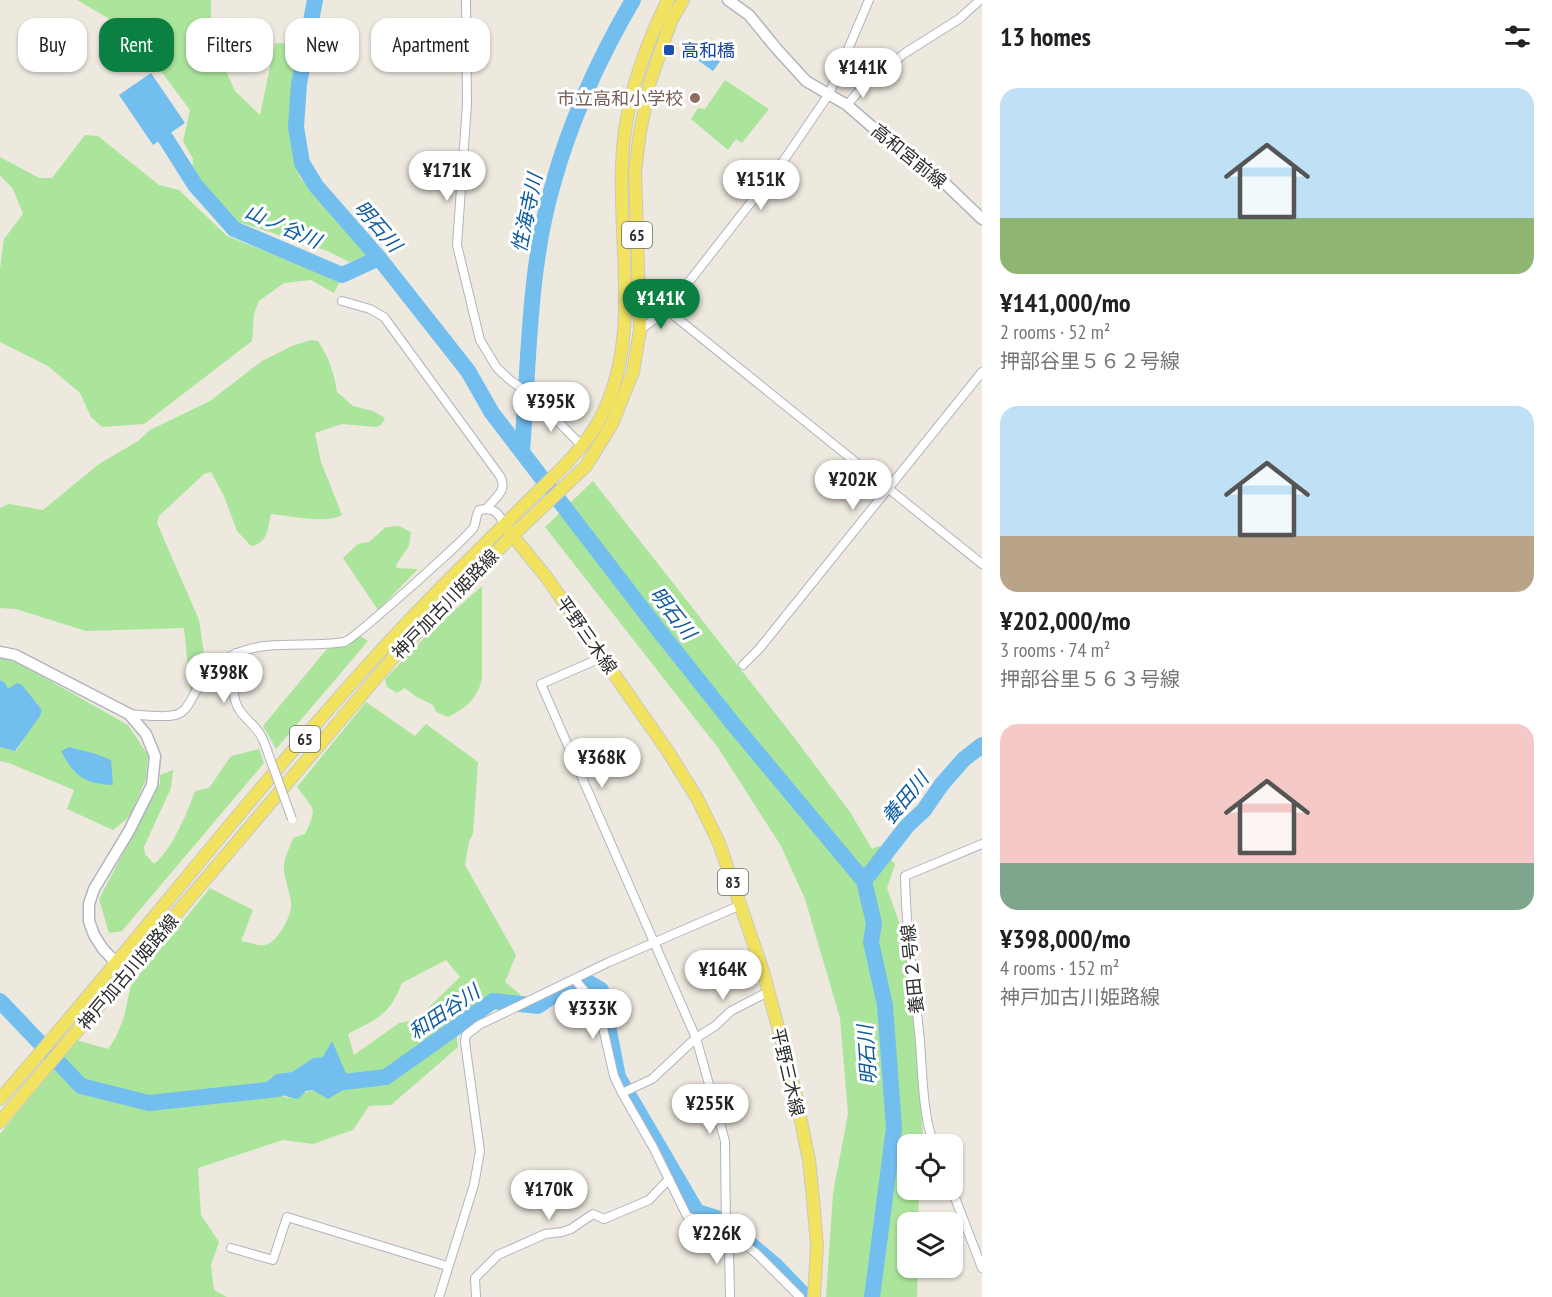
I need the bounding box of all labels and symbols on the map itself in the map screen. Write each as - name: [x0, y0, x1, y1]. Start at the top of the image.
- place label: 高和橋: [681, 39, 735, 62]
- marker: 高和橋: [662, 43, 676, 57]
- pin: ¥141K: [821, 48, 905, 99]
- place label: 市立高和小学校: [557, 87, 683, 110]
- marker: 市立高和小学校: [688, 91, 702, 105]
- street label: 高和宮前線: [867, 119, 951, 193]
- pin: ¥171K: [405, 151, 489, 202]
- pin: ¥151K: [719, 160, 803, 211]
- water label: 性海寺川: [506, 169, 548, 255]
- water label: 明石川: [349, 195, 409, 259]
- water label: 山ノ谷川: [241, 198, 327, 255]
- road number: 65: [622, 222, 652, 248]
- pin: ¥141K: [619, 279, 703, 330]
- pin: ¥395K: [509, 382, 593, 433]
- pin: ¥202K: [811, 460, 895, 511]
- street label: 神戸加古川姫路線: [387, 544, 503, 664]
- water label: 明石川: [644, 581, 703, 646]
- street label: 平野三木線: [552, 592, 622, 678]
- pin: ¥398K: [182, 653, 266, 704]
- road number: 65: [290, 726, 320, 752]
- pin: ¥368K: [560, 738, 644, 789]
- water label: 養田川: [876, 765, 936, 829]
- road number: 83: [718, 869, 748, 895]
- street label: 神戸加古川姫路線: [73, 909, 183, 1035]
- street label: 養田２号線: [896, 923, 928, 1015]
- pin: ¥164K: [681, 950, 765, 1001]
- water label: 和田谷川: [404, 978, 486, 1045]
- pin: ¥333K: [551, 989, 635, 1040]
- water label: 明石川: [852, 1022, 882, 1086]
- street label: 平野三木線: [767, 1026, 809, 1118]
- pin: ¥255K: [668, 1084, 752, 1135]
- pin: ¥170K: [507, 1170, 591, 1221]
- pin: ¥226K: [675, 1214, 759, 1265]

